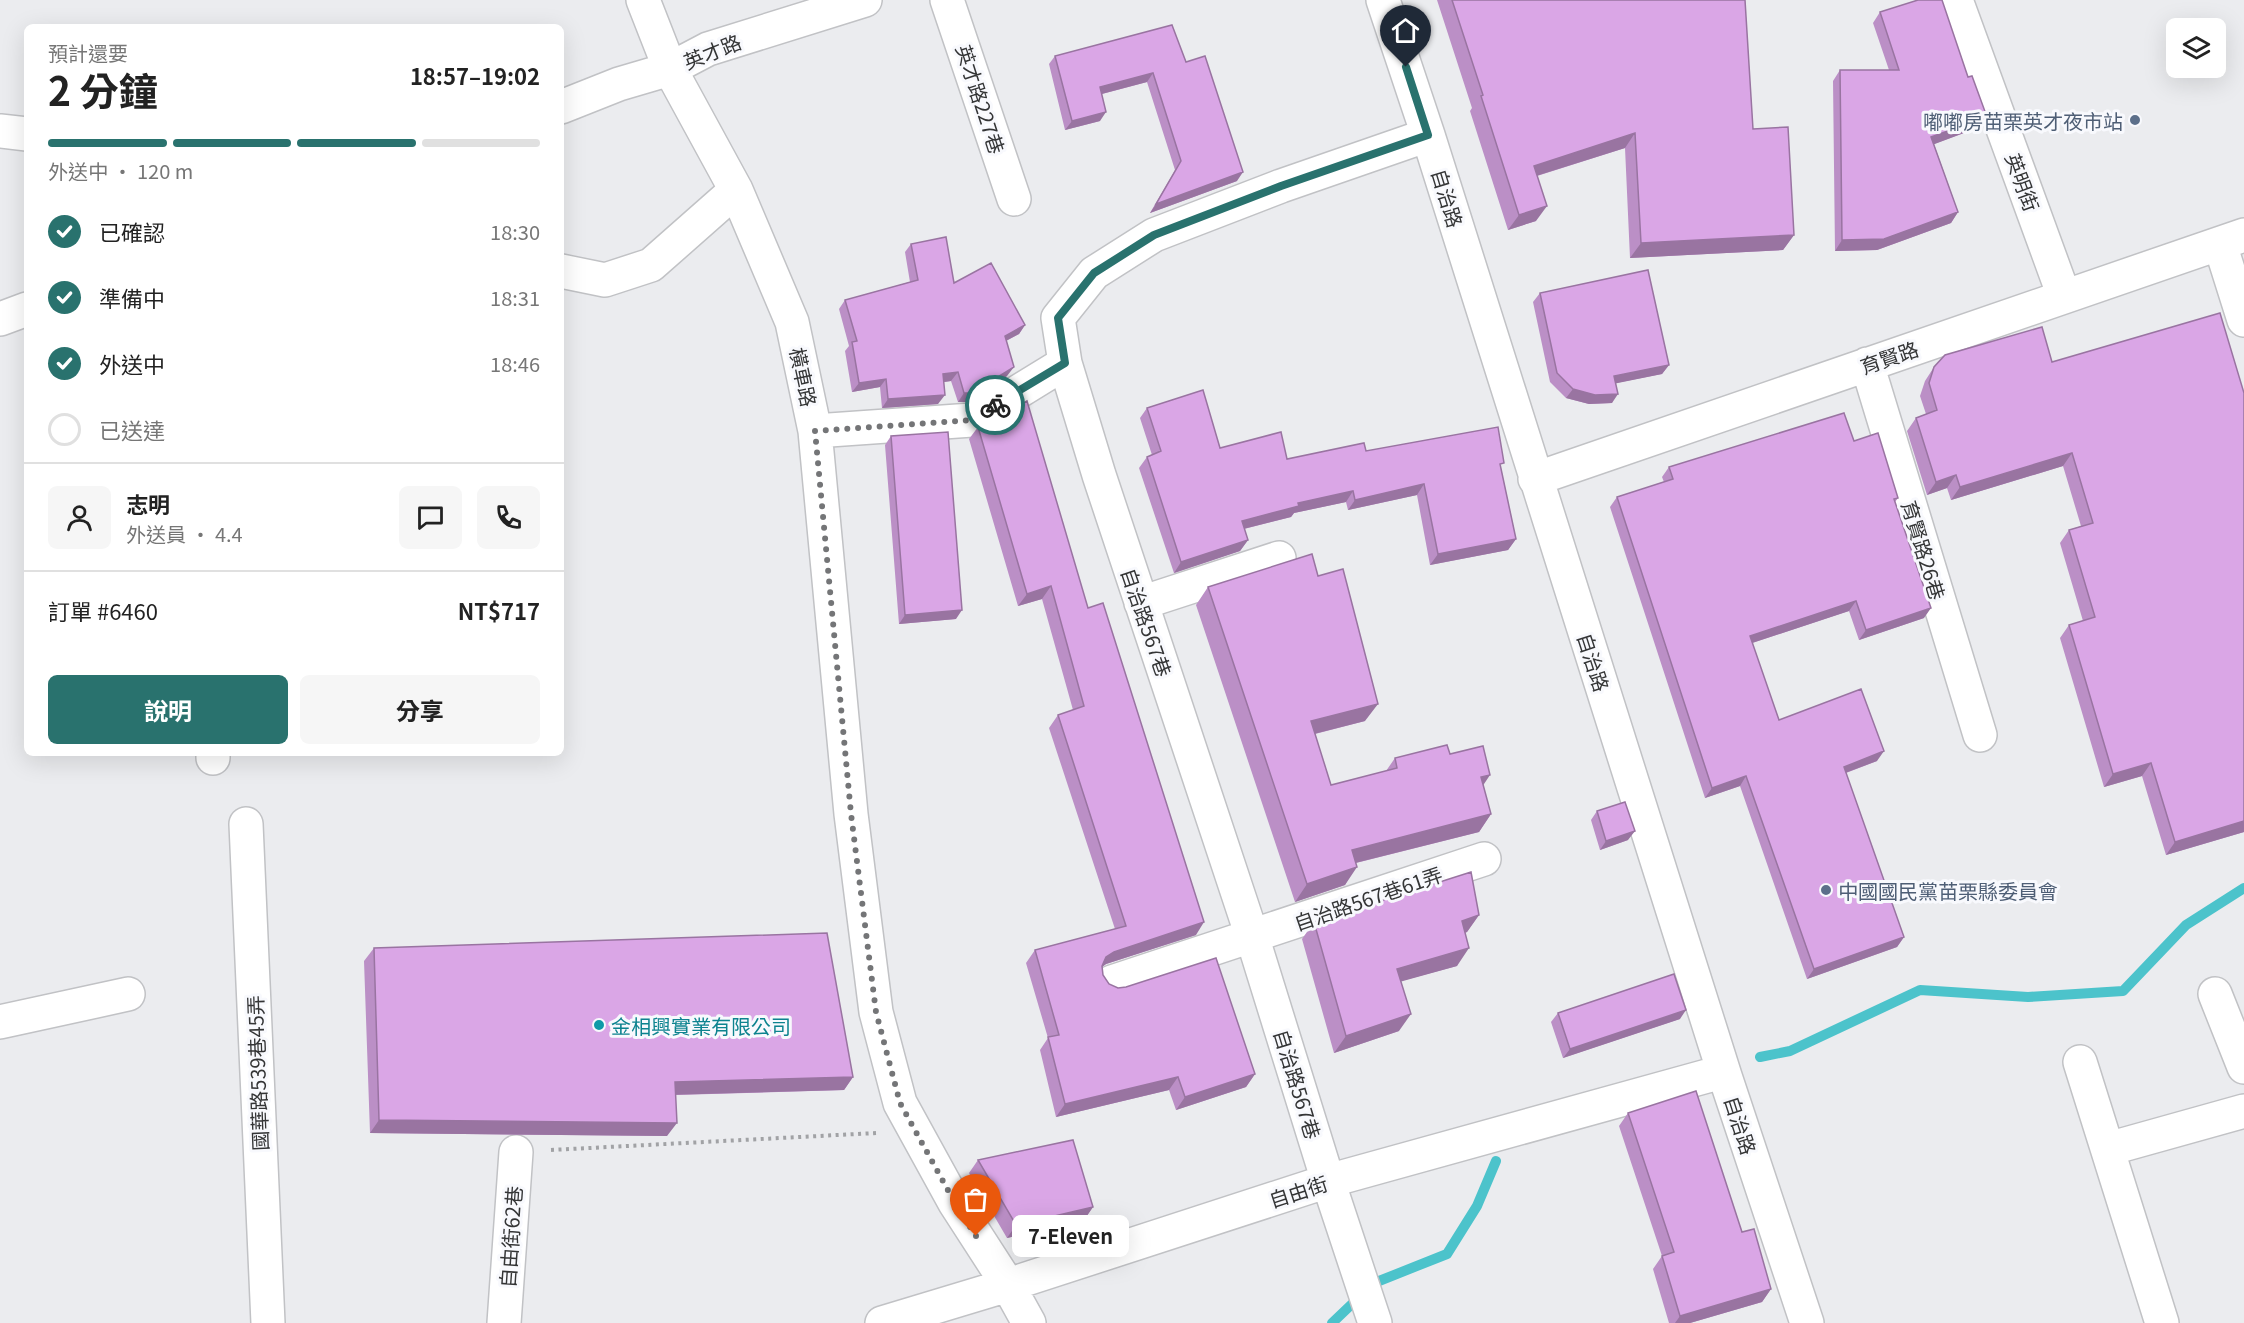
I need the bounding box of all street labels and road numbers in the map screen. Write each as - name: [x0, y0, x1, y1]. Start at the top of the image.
- street label: 英才路: [679, 26, 745, 76]
- street label: 英才路227巷: [950, 41, 1012, 157]
- street label: 英明街: [1999, 149, 2047, 215]
- street label: 自治路: [1425, 165, 1471, 231]
- street label: 育賢路: [1856, 334, 1922, 380]
- street label: 橫車路: [784, 345, 824, 409]
- street label: 育賢路26巷: [1895, 497, 1953, 603]
- street label: 自治路567巷: [1115, 564, 1179, 680]
- street label: 自治路: [1571, 629, 1617, 695]
- street label: 自治路567巷61弄: [1290, 859, 1446, 937]
- street label: 國華路539巷45弄: [240, 995, 274, 1151]
- street label: 自治路567巷: [1268, 1026, 1328, 1142]
- street label: 自治路: [1718, 1092, 1764, 1158]
- street label: 自由街: [1265, 1168, 1331, 1214]
- street label: 自由街62巷: [492, 1185, 528, 1289]

